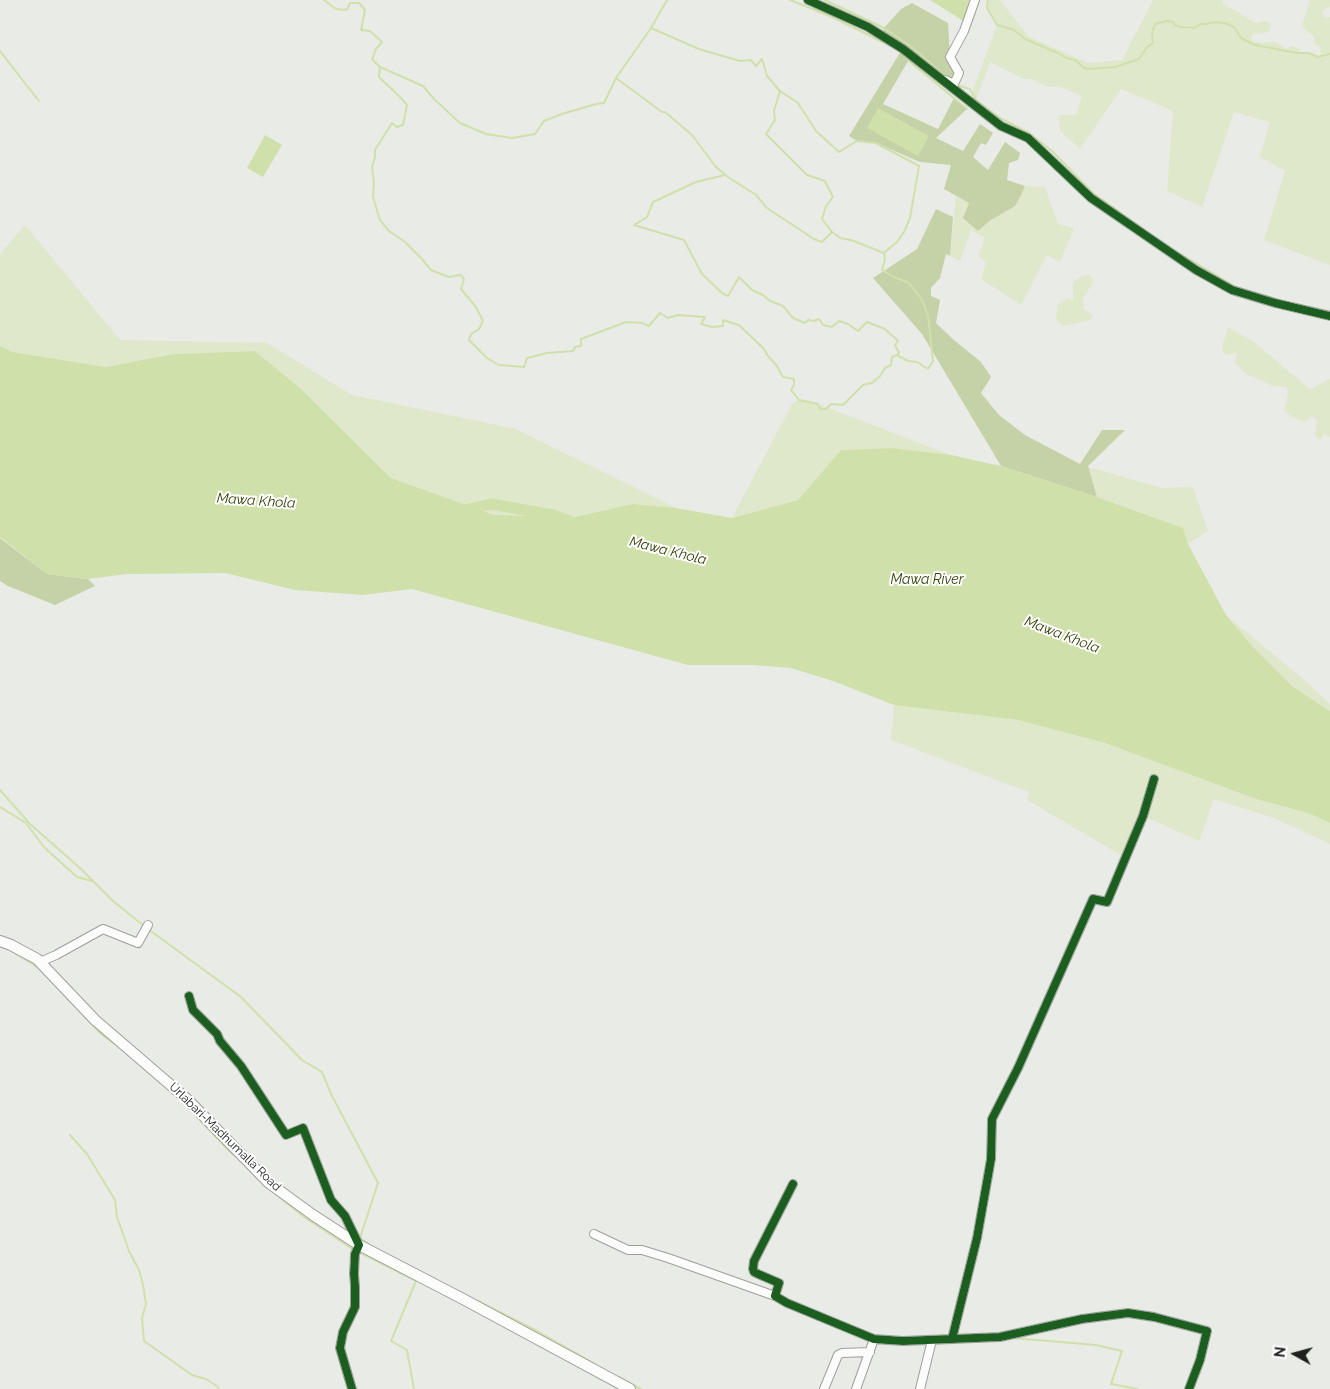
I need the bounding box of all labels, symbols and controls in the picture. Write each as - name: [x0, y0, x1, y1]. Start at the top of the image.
- water label: Mawa Khola: [216, 490, 296, 512]
- water label: Mawa Khola: [628, 533, 708, 569]
- water label: Mawa River: [890, 572, 964, 588]
- water label: Mawa Khola: [1022, 613, 1102, 657]
- street label: Urlabari-Madhumalla Road: [166, 1080, 284, 1194]
- north arrow: [1270, 1329, 1320, 1379]
- text: N: [1272, 1346, 1289, 1358]

